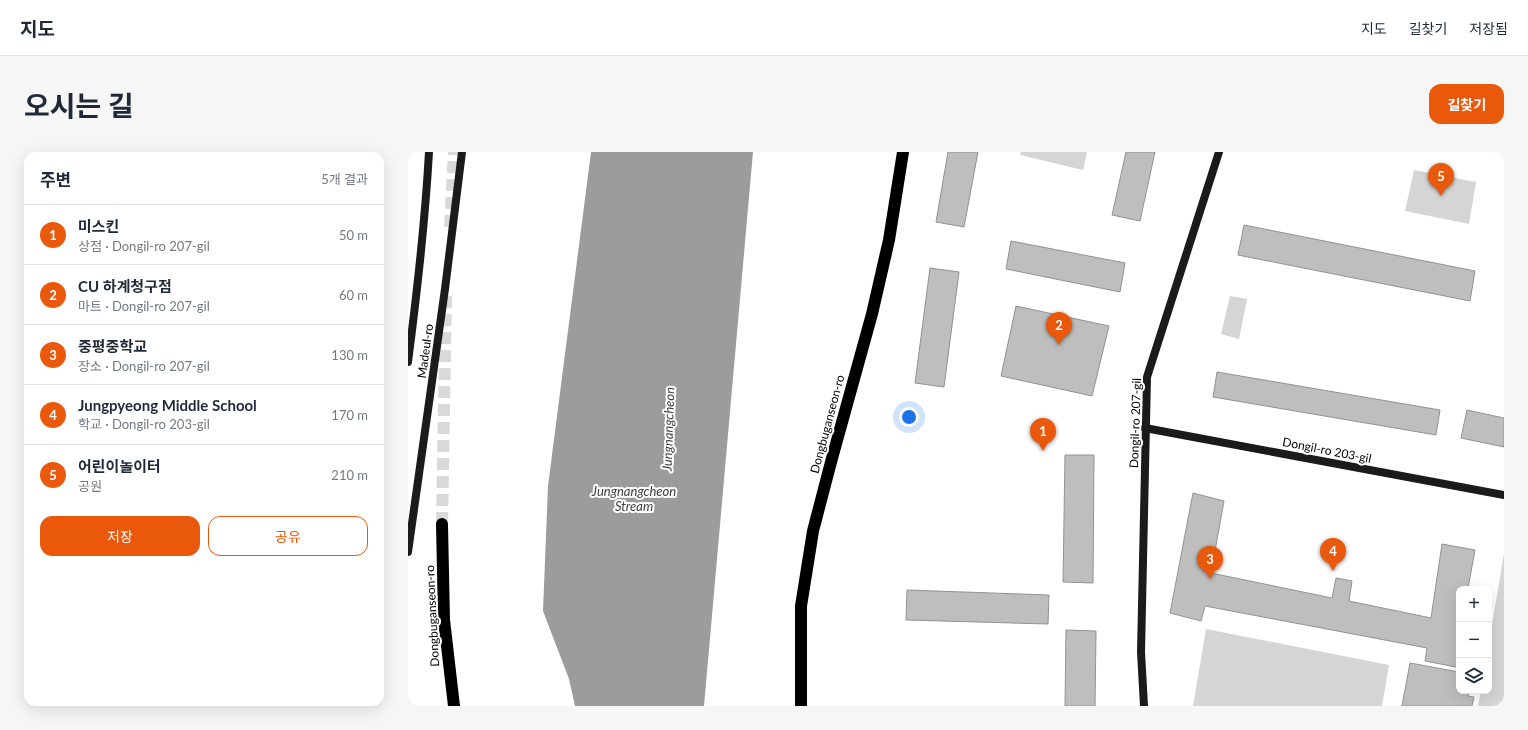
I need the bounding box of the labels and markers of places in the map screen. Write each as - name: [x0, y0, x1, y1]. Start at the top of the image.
- pin: 5: [1428, 163, 1454, 196]
- pin: 2: [1046, 312, 1072, 345]
- pin: 1: [1030, 418, 1056, 451]
- pin: 4: [1320, 538, 1346, 571]
- pin: 3: [1197, 546, 1223, 579]

